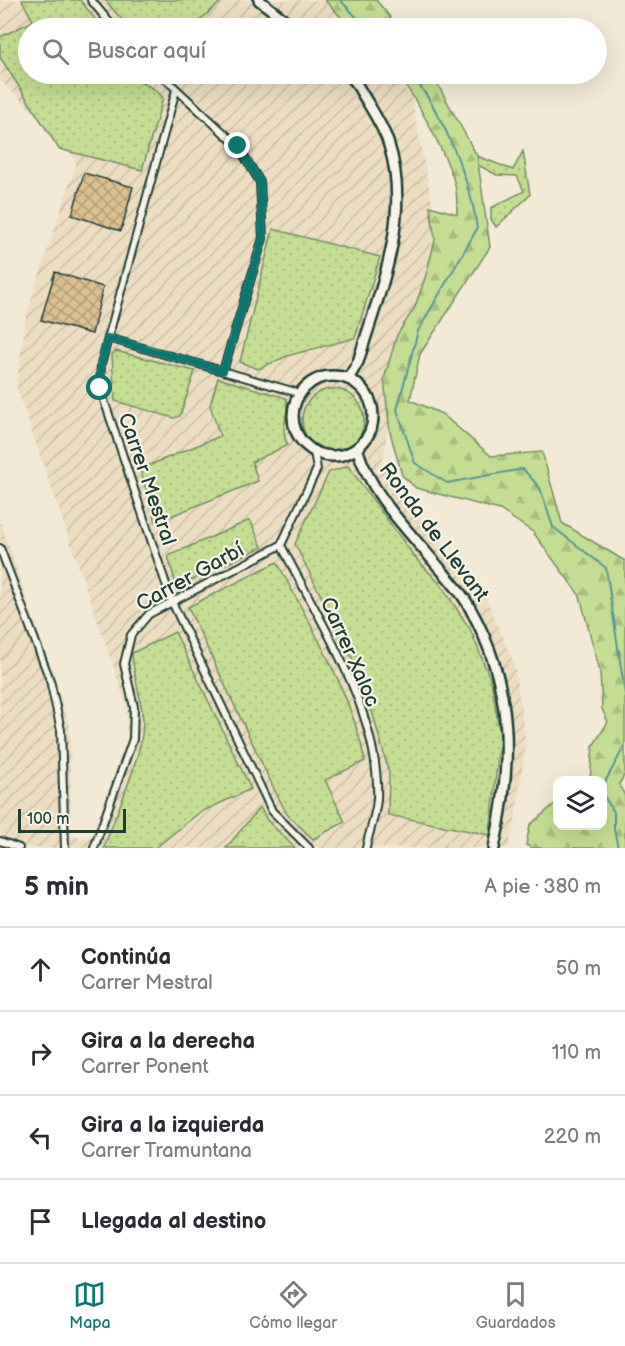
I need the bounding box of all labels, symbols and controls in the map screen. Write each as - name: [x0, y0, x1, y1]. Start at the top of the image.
- search box: [18, 18, 607, 84]
- icon: search: [39, 35, 72, 68]
- text: Buscar aquí: [87, 38, 206, 65]
- route end: [224, 132, 250, 158]
- route start: [86, 374, 112, 400]
- street label: Carrer Mestral: [113, 409, 181, 549]
- street label: Ronda de Llevant: [374, 458, 495, 607]
- street label: Carrer Garbí: [132, 537, 249, 617]
- street label: Carrer Xaloc: [315, 593, 385, 711]
- map controls: [553, 776, 607, 830]
- button: layers: [553, 776, 607, 830]
- scale bar: [18, 806, 126, 834]
- text: 100 m: [27, 810, 70, 829]
- text: 5 min: [24, 872, 89, 903]
- text: A pie · 380 m: [485, 875, 601, 899]
- text: Continúa: [81, 944, 171, 971]
- icon: ahead: [24, 953, 57, 986]
- text: 50 m: [556, 957, 601, 981]
- text: Carrer Mestral: [81, 971, 213, 995]
- text: Gira a la derecha: [81, 1028, 255, 1055]
- icon: right: [24, 1037, 57, 1070]
- text: 110 m: [552, 1041, 601, 1065]
- text: Carrer Ponent: [81, 1055, 209, 1079]
- text: Gira a la izquierda: [81, 1112, 265, 1139]
- icon: left: [24, 1121, 57, 1154]
- text: 220 m: [544, 1125, 601, 1149]
- text: Carrer Tramuntana: [81, 1139, 252, 1163]
- icon: arrive: [24, 1205, 57, 1238]
- text: Llegada al destino: [81, 1208, 266, 1235]
- tab: Mapa: [69, 1278, 111, 1333]
- tab: Cómo llegar: [249, 1278, 337, 1333]
- tab: Guardados: [476, 1278, 556, 1333]

